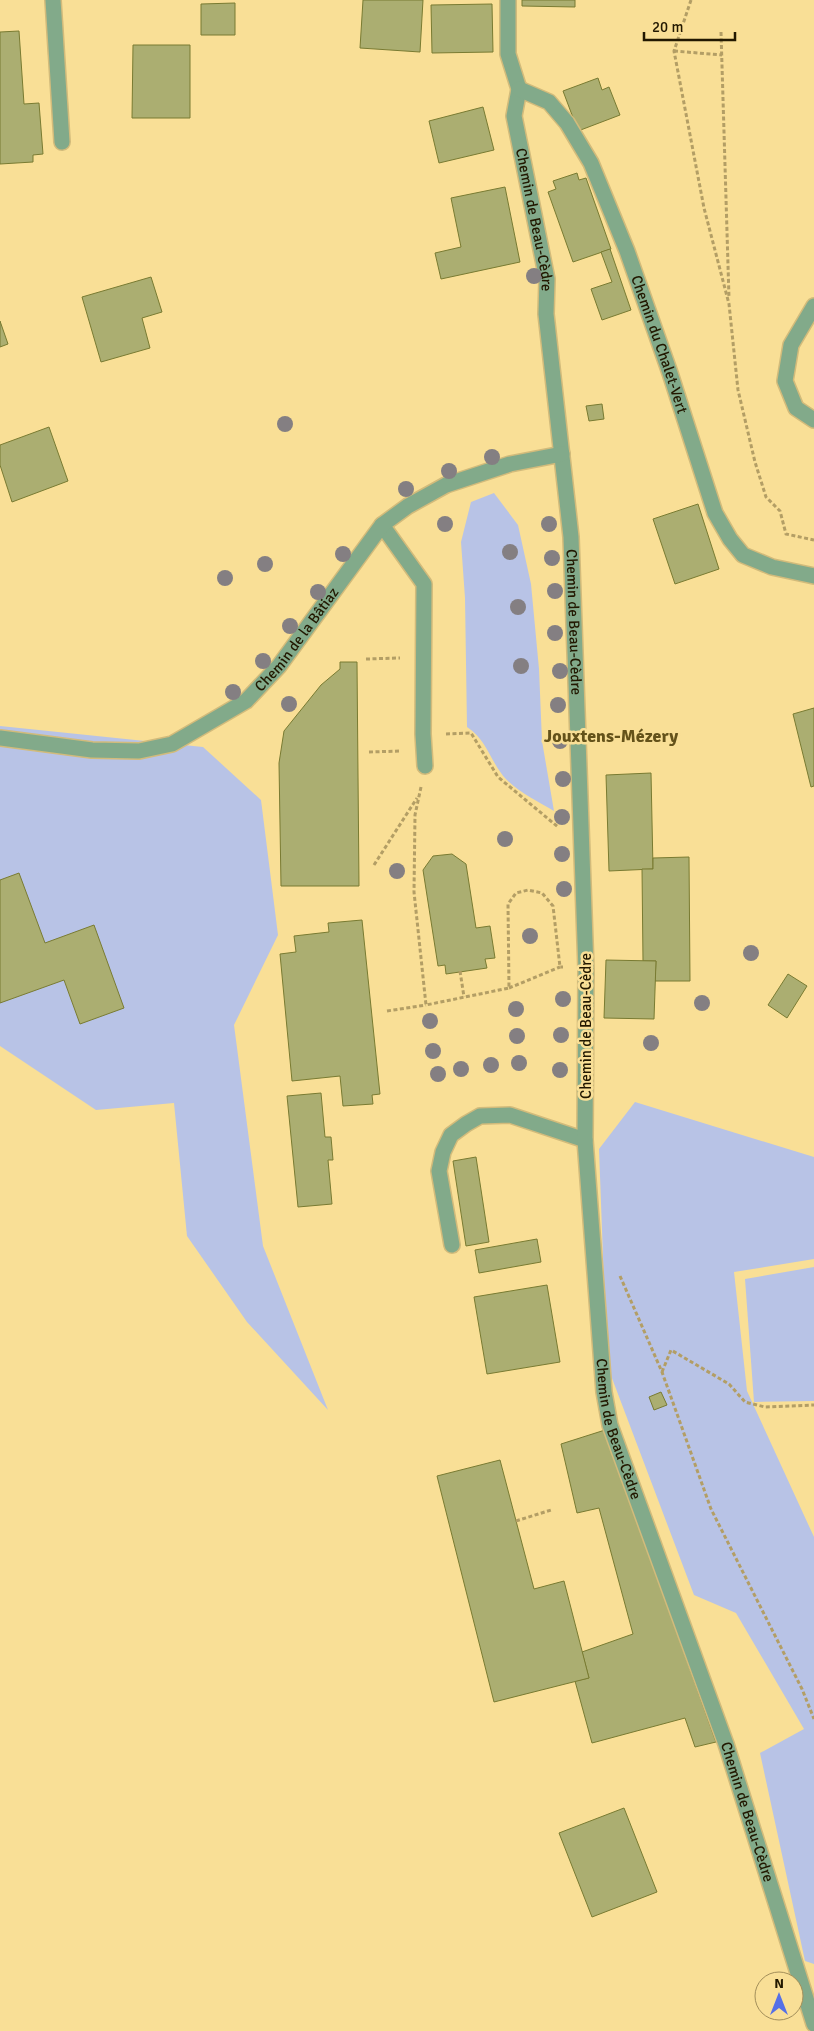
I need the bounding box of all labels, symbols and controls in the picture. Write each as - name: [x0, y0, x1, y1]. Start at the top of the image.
- scale bar: [644, 10, 735, 42]
- text: 20 m: [652, 18, 683, 36]
- street label: Chemin de Beau-Cèdre: [512, 146, 556, 292]
- street label: Chemin du Chalet-Vert: [627, 273, 691, 416]
- street label: Chemin de Beau-Cèdre: [562, 549, 585, 695]
- street label: Chemin de la Bâtiaz: [251, 584, 343, 695]
- district label: Jouxtens-Mézery: [544, 725, 678, 747]
- street label: Chemin de Beau-Cèdre: [577, 953, 595, 1099]
- street label: Chemin de Beau-Cèdre: [592, 1358, 645, 1502]
- street label: Chemin de Beau-Cèdre: [717, 1740, 778, 1884]
- north arrow: [754, 1971, 804, 2021]
- text: N: [774, 1975, 784, 1992]

